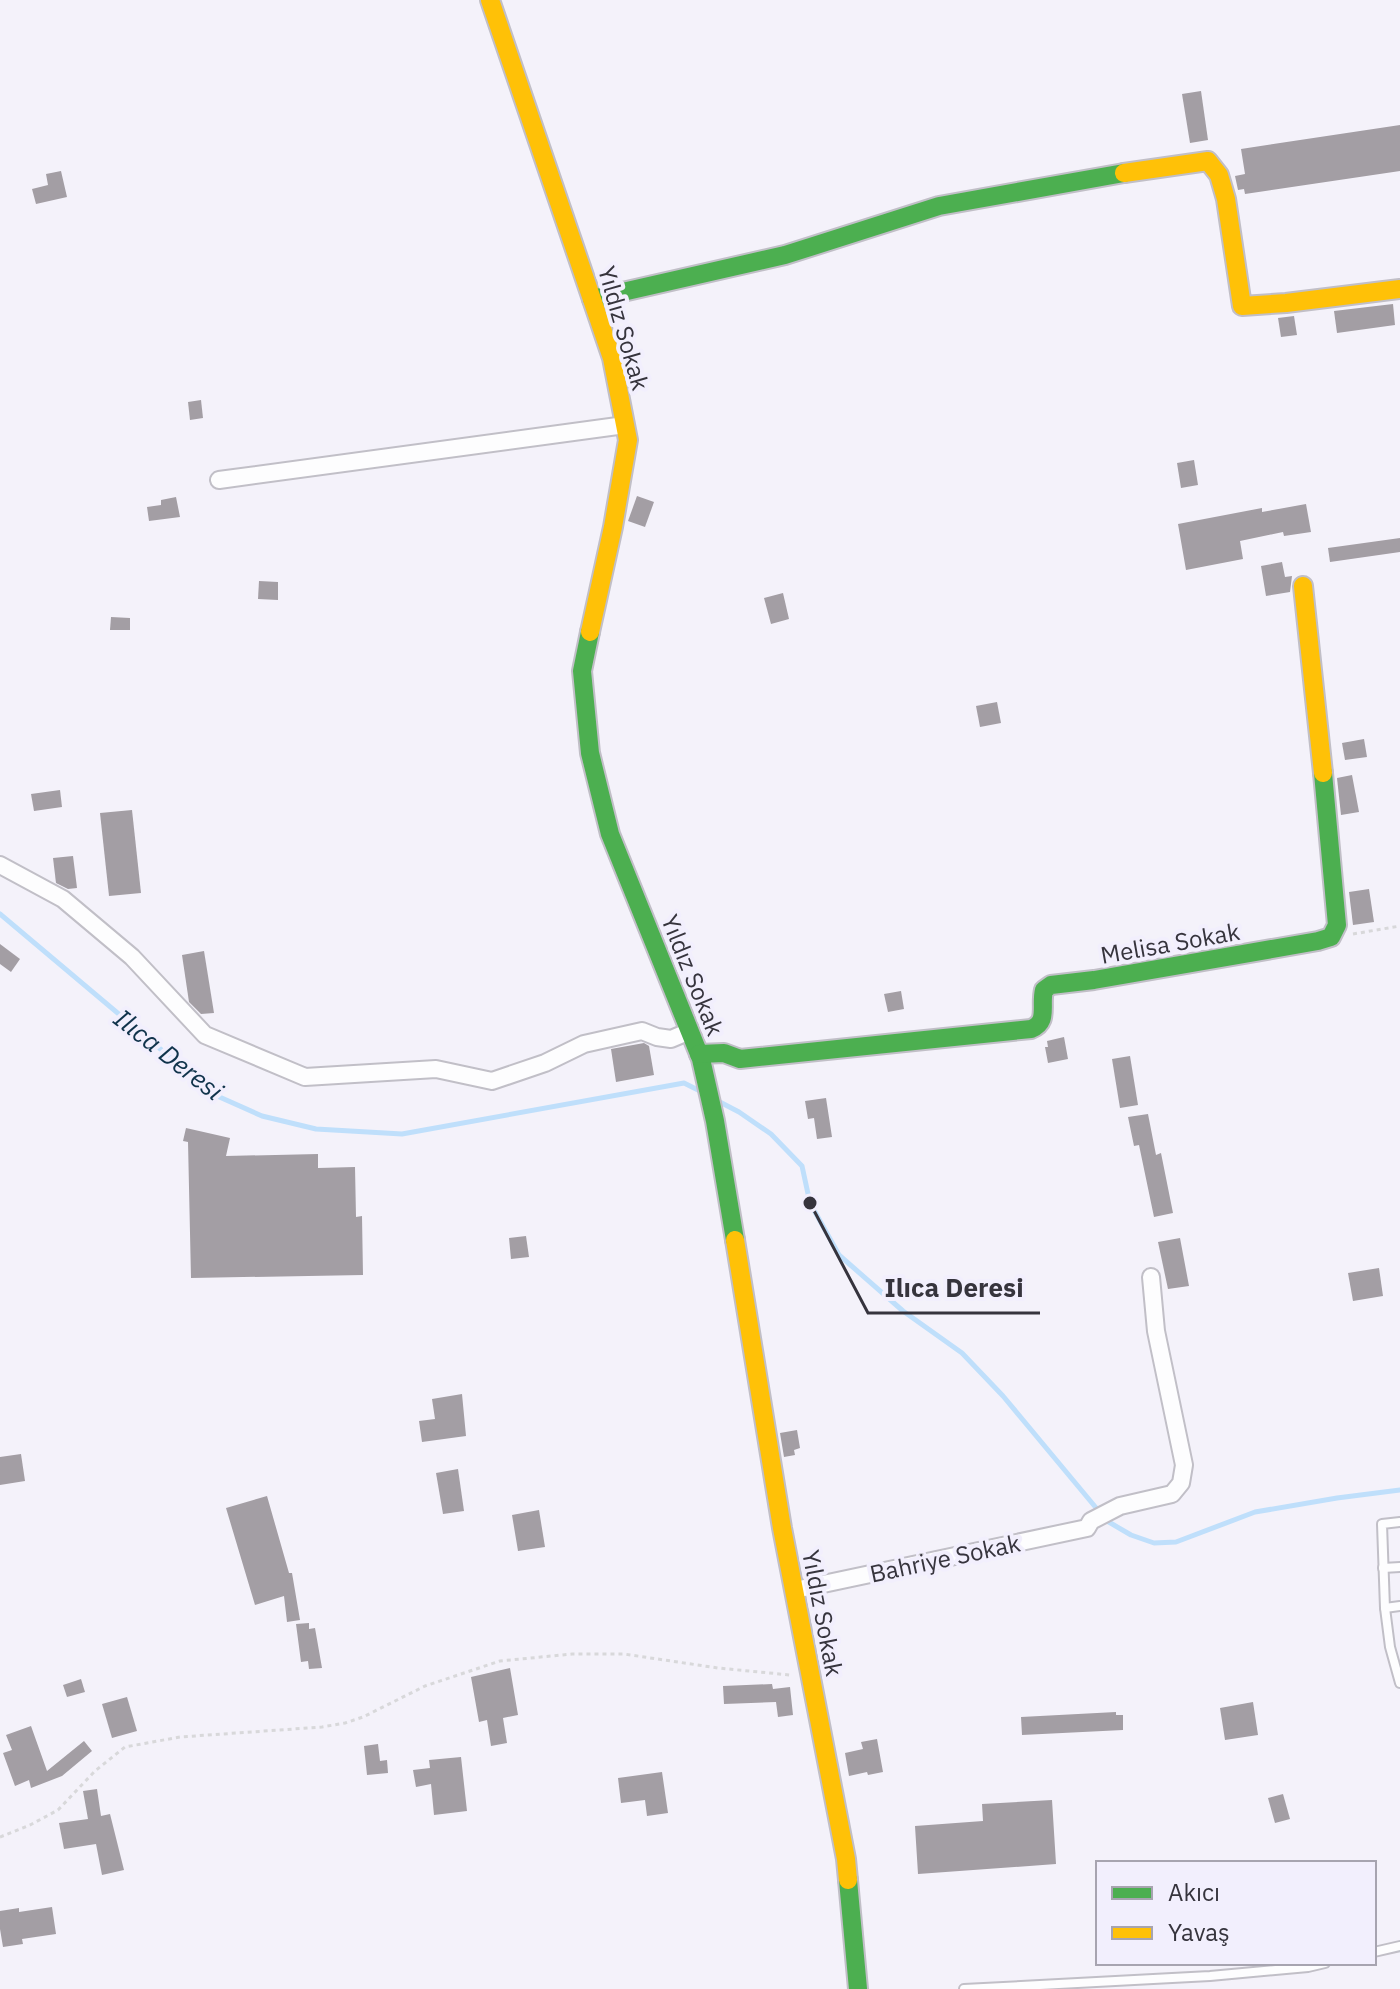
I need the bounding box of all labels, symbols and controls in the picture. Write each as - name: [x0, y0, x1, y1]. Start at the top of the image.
- street label: Yıldız Sokak: [591, 262, 657, 394]
- street label: Yıldız Sokak: [654, 910, 732, 1041]
- street label: Melisa Sokak: [1098, 915, 1242, 971]
- water label: Ilıca Deresi: [107, 1001, 231, 1107]
- callout: Ilıca Deresi: [868, 1263, 1040, 1313]
- text: Ilıca Deresi: [884, 1270, 1024, 1304]
- street label: Bahriye Sokak: [867, 1526, 1023, 1590]
- street label: Yıldız Sokak: [795, 1547, 851, 1679]
- legend: [1096, 1861, 1376, 1965]
- text: Akıcı: [1168, 1876, 1220, 1908]
- text: Yavaş: [1168, 1916, 1230, 1948]

